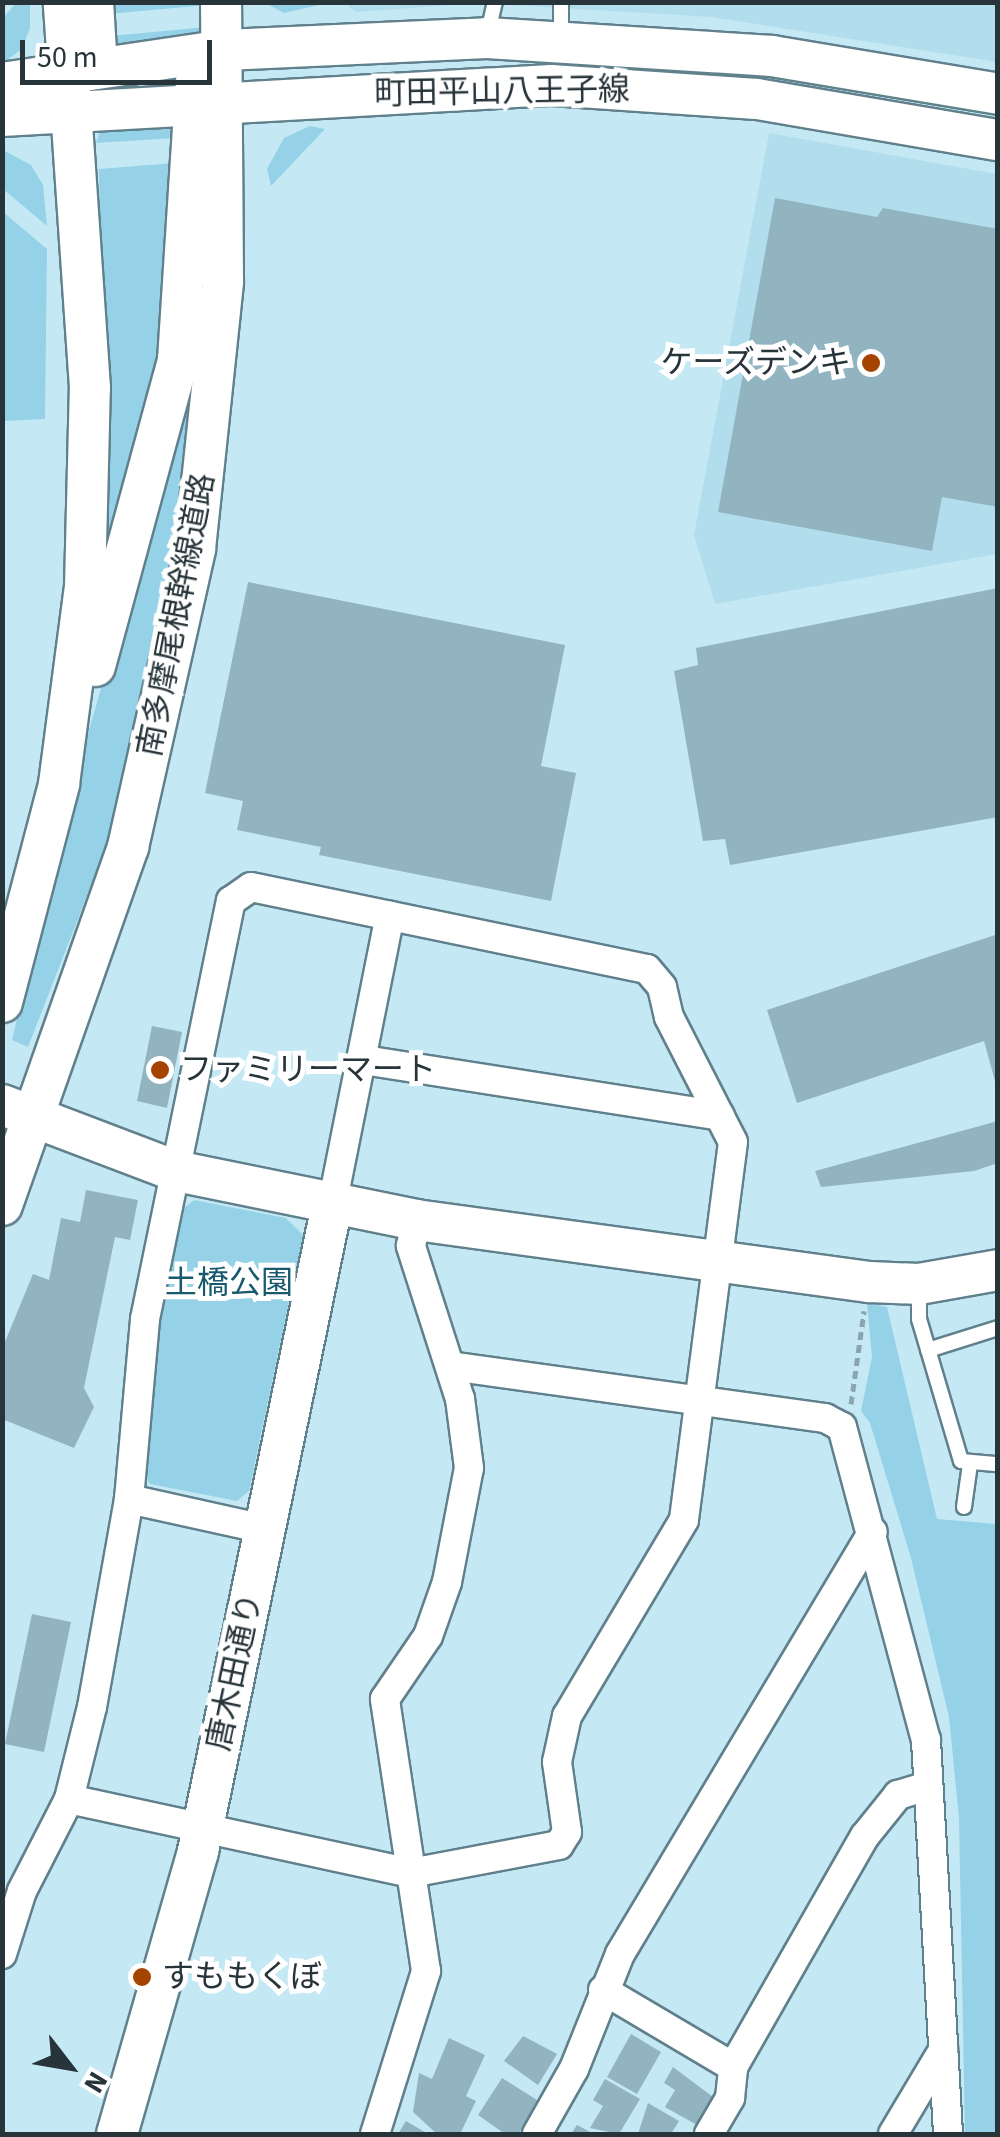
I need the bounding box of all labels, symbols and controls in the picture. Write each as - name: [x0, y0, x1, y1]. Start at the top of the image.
- scale bar: [25, 20, 218, 82]
- text: 50 m: [37, 36, 98, 79]
- street label: 町田平山八王子線: [374, 71, 630, 113]
- place label: ケーズデンキ: [659, 344, 851, 382]
- marker: ケーズデンキ: [860, 352, 882, 374]
- street label: 南多摩尾根幹線道路: [131, 470, 223, 760]
- place label: ファミリーマート: [180, 1051, 436, 1089]
- marker: ファミリーマート: [149, 1059, 171, 1081]
- park label: 土橋公園: [165, 1264, 293, 1302]
- street label: 唐木田通り: [200, 1590, 270, 1754]
- place label: すももくぼ: [162, 1958, 322, 1996]
- marker: すももくぼ: [131, 1966, 153, 1988]
- north arrow: [20, 2017, 120, 2117]
- text: N: [74, 2064, 118, 2101]

